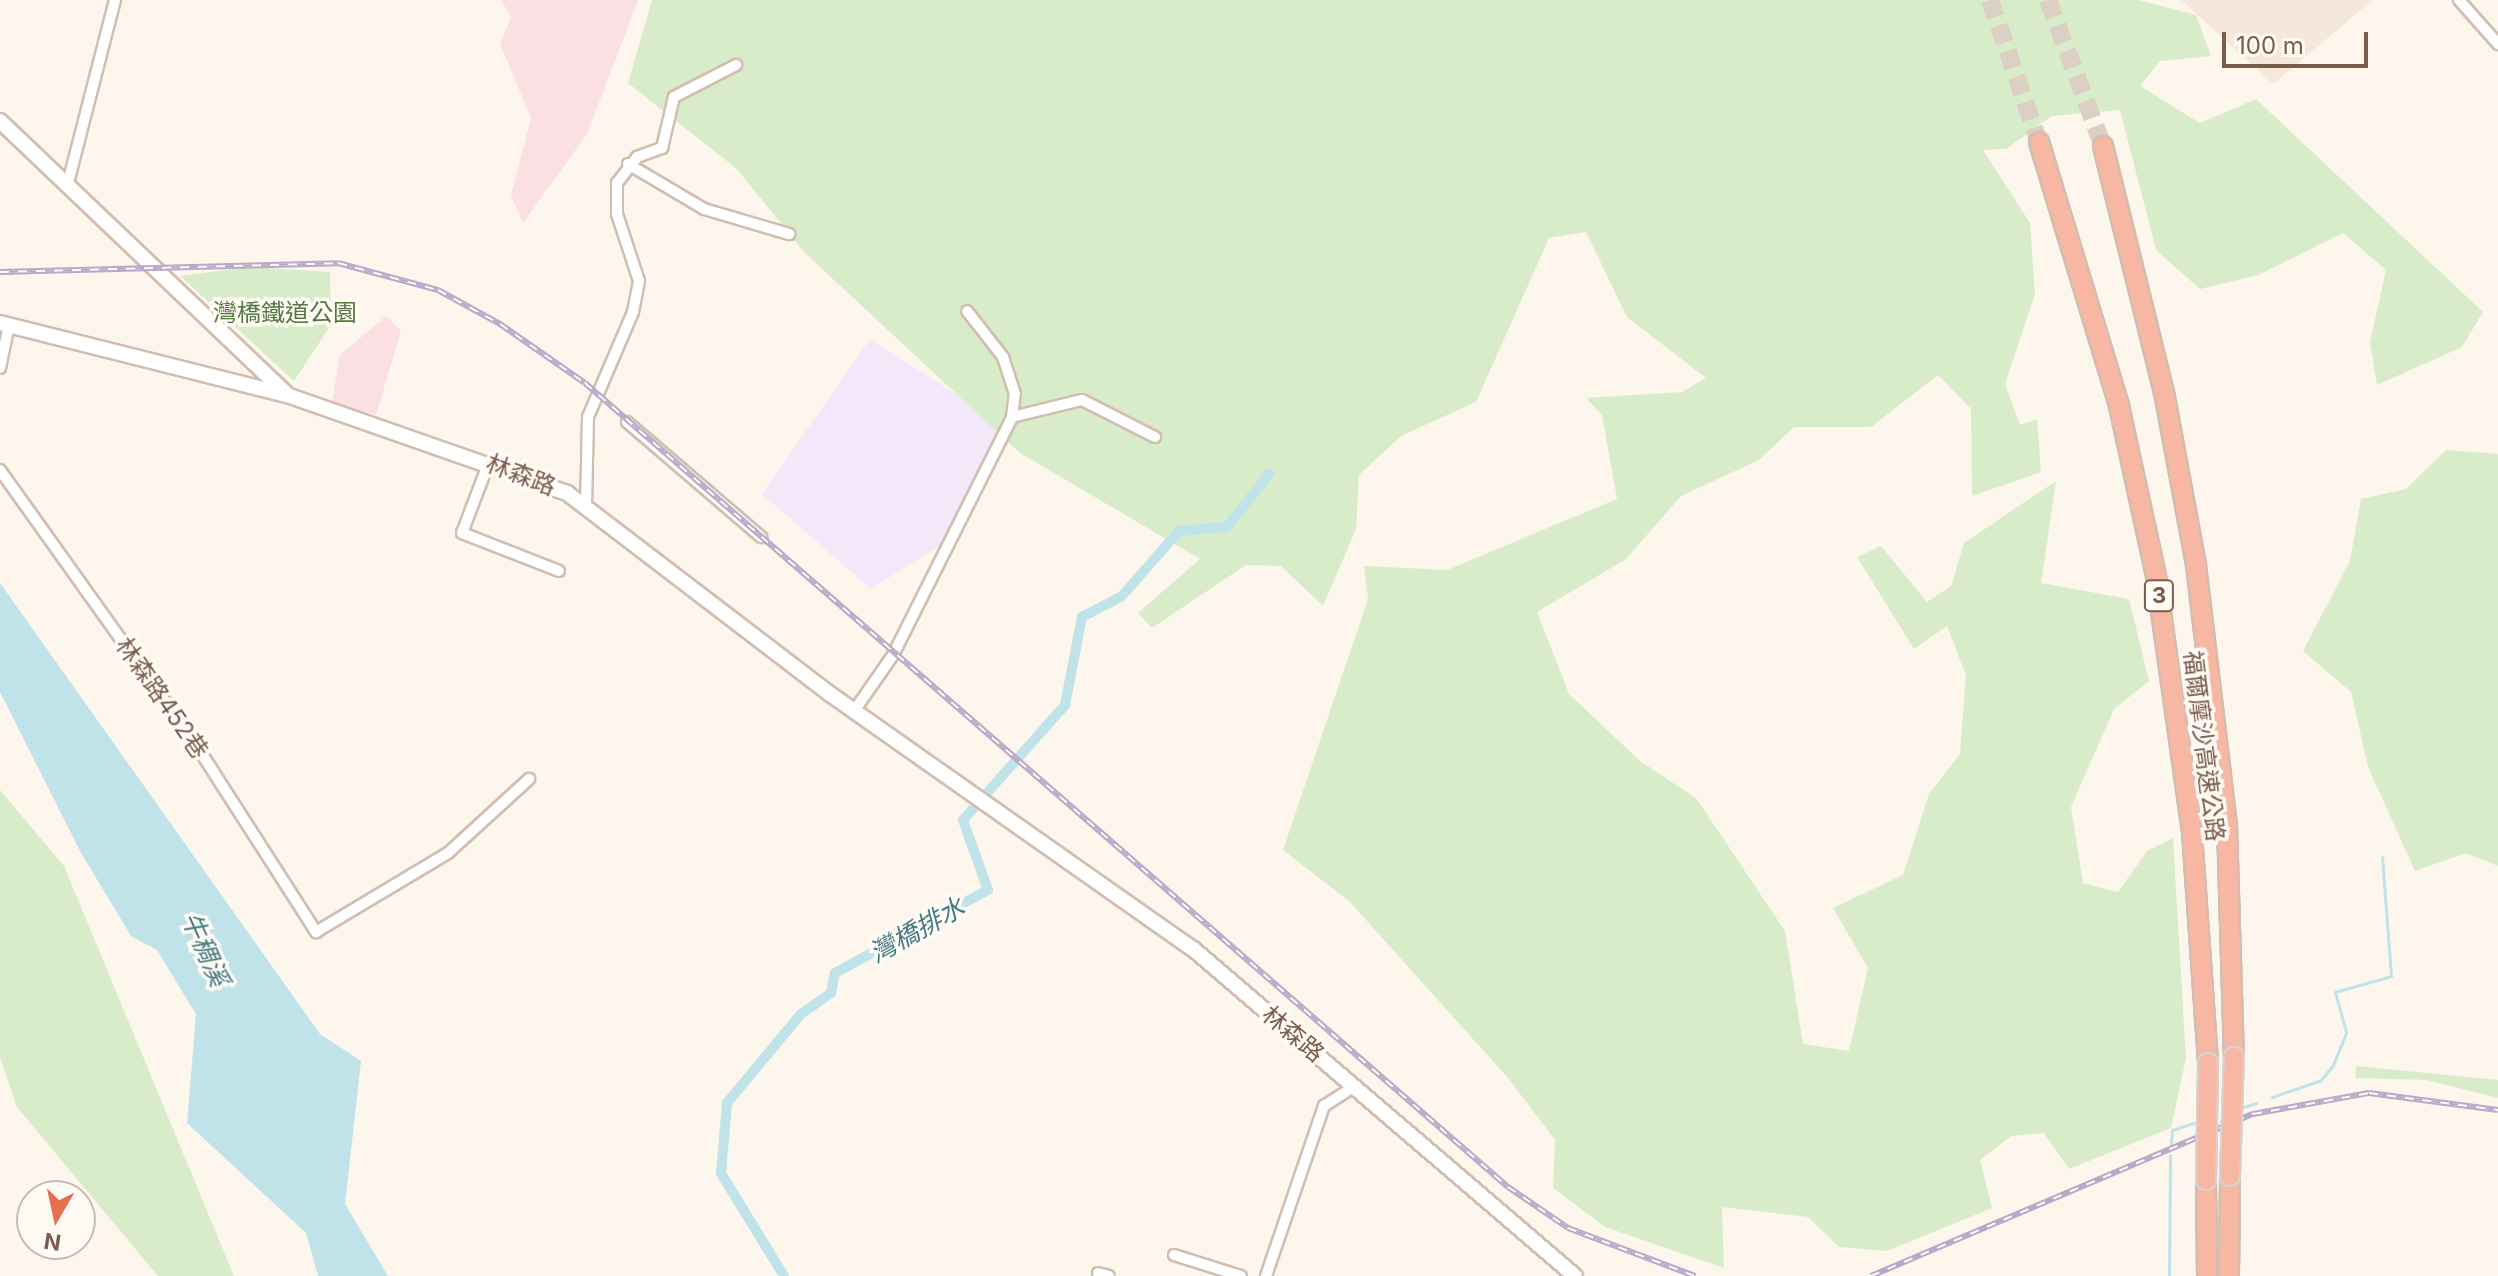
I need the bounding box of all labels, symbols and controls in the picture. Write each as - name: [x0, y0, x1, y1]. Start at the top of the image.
- scale bar: [2226, 16, 2372, 66]
- text: 100 m: [2236, 31, 2304, 60]
- park label: 灣橋鐵道公園: [213, 299, 357, 327]
- street label: 林森路: [482, 449, 560, 501]
- road number: 3: [2143, 578, 2175, 614]
- street label: 林森路452巷: [110, 632, 214, 764]
- street label: 福爾摩沙高速公路: [2178, 649, 2230, 843]
- water label: 灣橋排水: [864, 891, 970, 969]
- water label: 牛稠溪: [175, 907, 235, 991]
- street label: 林森路: [1256, 1000, 1330, 1068]
- north arrow: [16, 1180, 96, 1260]
- text: N: [42, 1228, 63, 1256]

